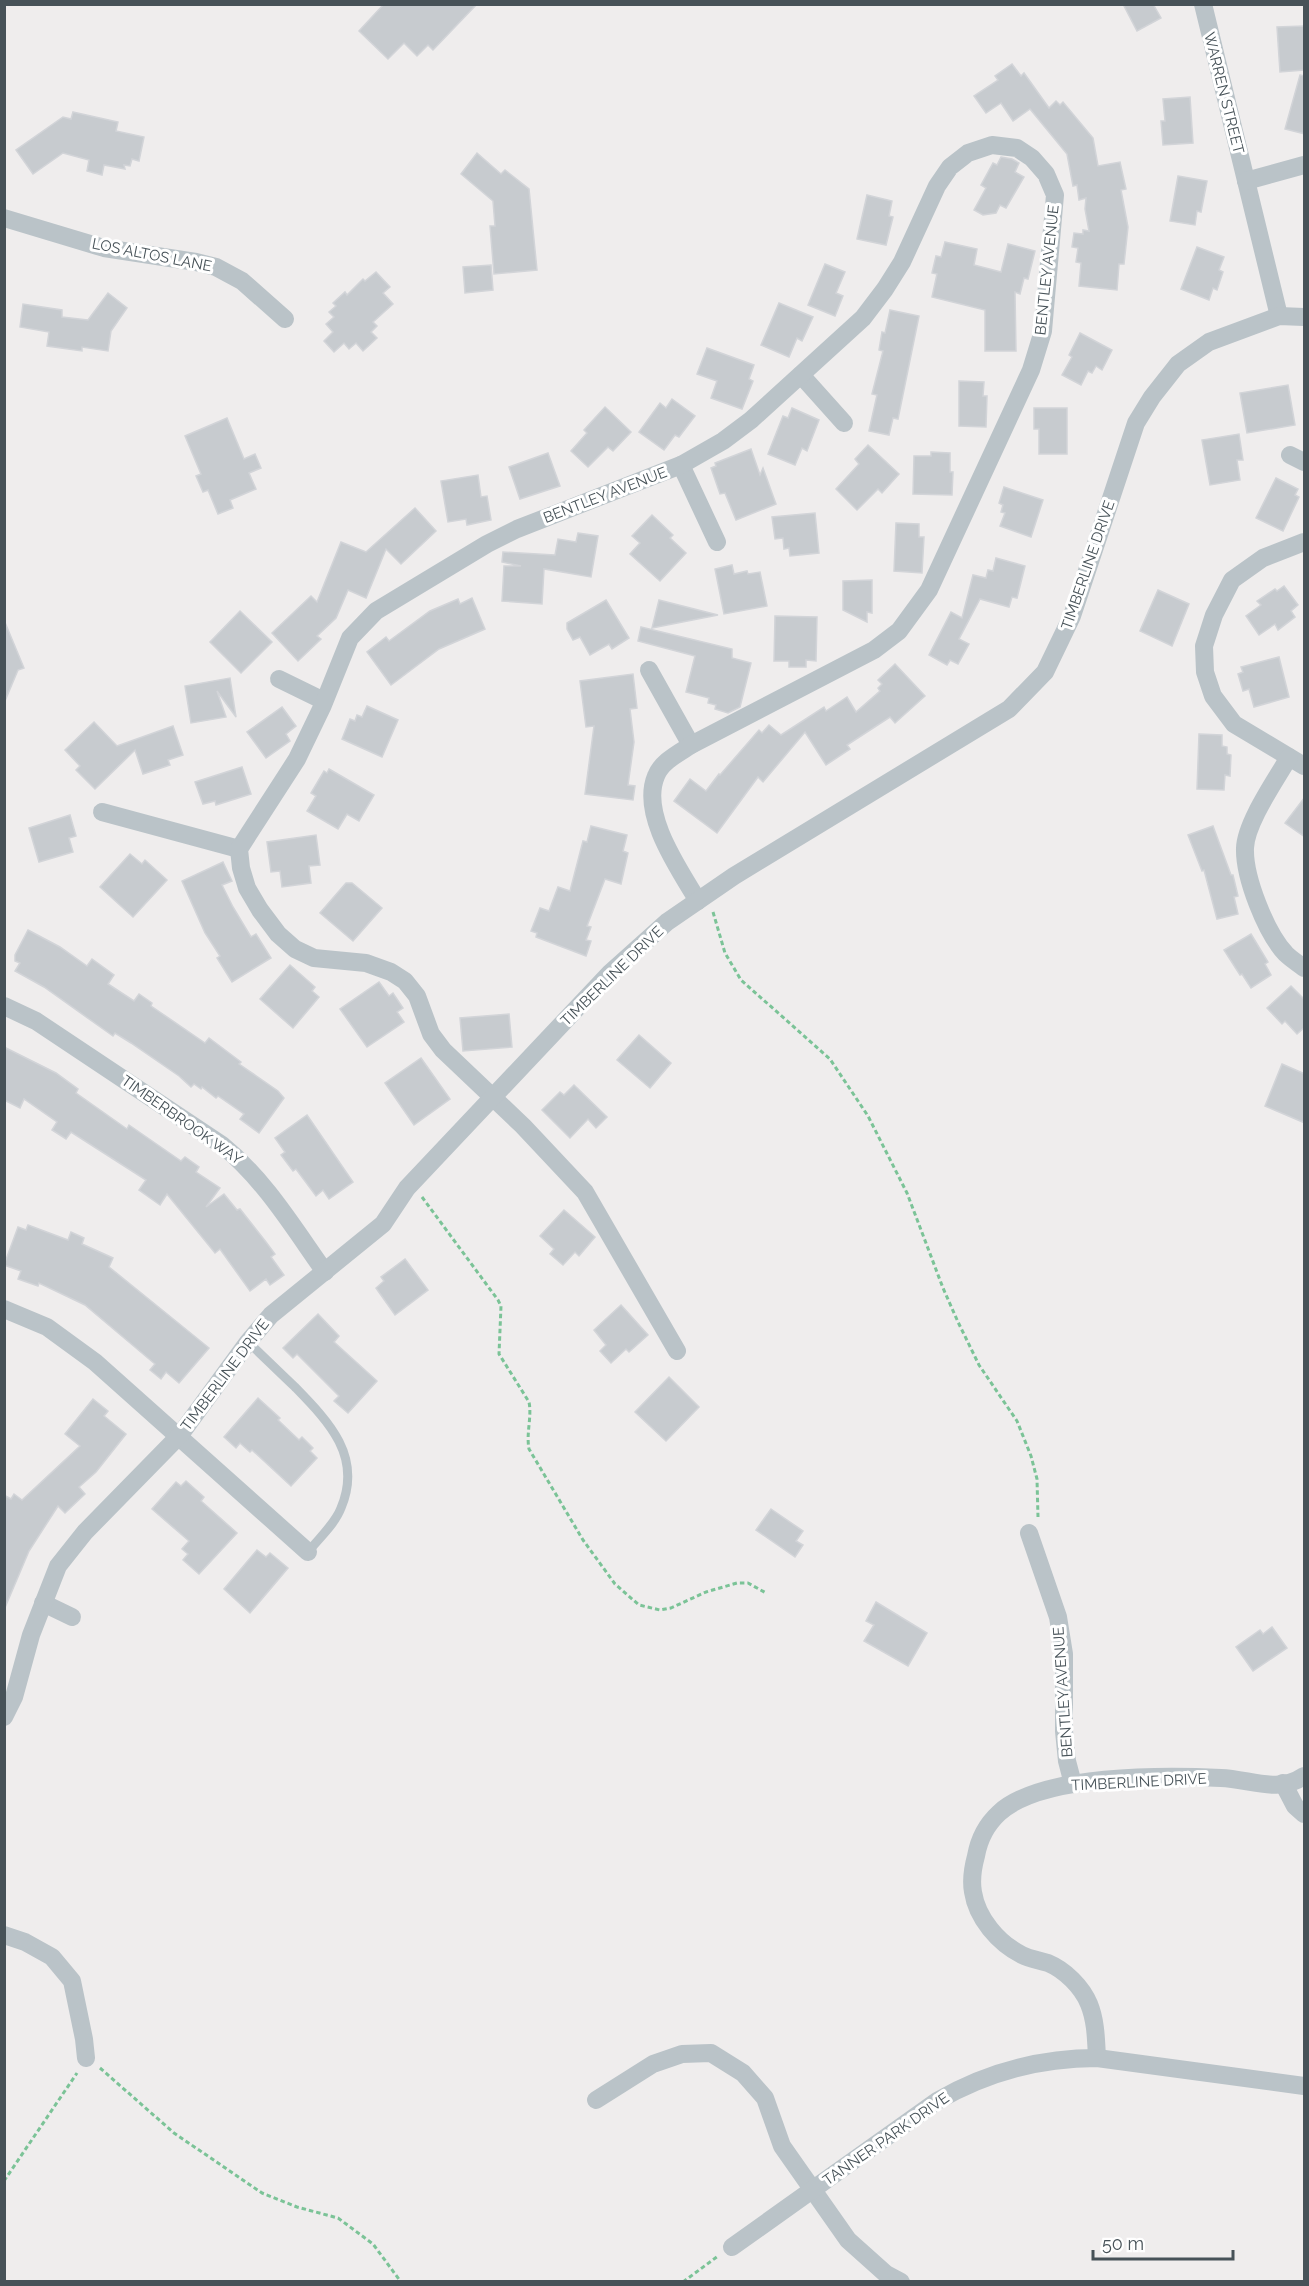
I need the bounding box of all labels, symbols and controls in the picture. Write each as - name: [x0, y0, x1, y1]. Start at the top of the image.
- street label: WARREN STREET: [1200, 30, 1248, 156]
- street label: BENTLEY AVENUE: [1031, 204, 1063, 336]
- street label: LOS ALTOS LANE: [90, 235, 214, 275]
- street label: BENTLEY AVENUE: [541, 463, 669, 527]
- street label: TIMBERLINE DRIVE: [1057, 498, 1119, 632]
- street label: TIMBERLINE DRIVE: [557, 922, 667, 1030]
- street label: TIMBERBROOK WAY: [118, 1071, 246, 1169]
- street label: TIMBERLINE DRIVE: [177, 1315, 273, 1435]
- street label: BENTLEY AVENUE: [1049, 1626, 1077, 1758]
- street label: TIMBERLINE DRIVE: [1071, 1769, 1207, 1795]
- street label: TANNER PARK DRIVE: [820, 2089, 952, 2189]
- scale bar: [1093, 2223, 1232, 2261]
- text: 50 m: [1102, 2233, 1144, 2254]

